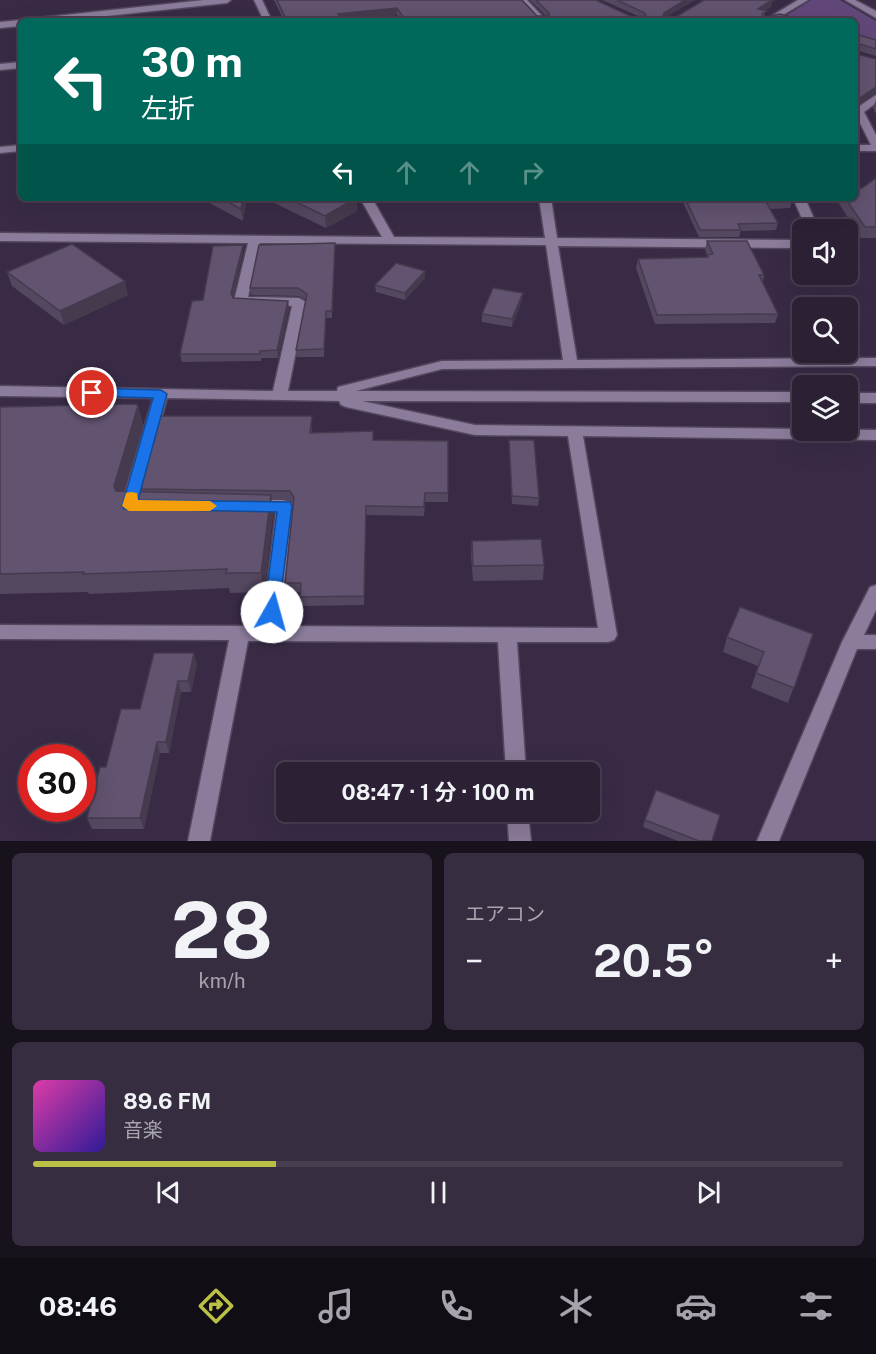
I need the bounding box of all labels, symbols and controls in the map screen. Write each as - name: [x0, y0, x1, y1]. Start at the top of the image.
- text: 30 m: [141, 37, 243, 86]
- icon: left: [42, 42, 120, 120]
- text: 左折: [141, 92, 195, 124]
- icon: left: [327, 156, 360, 189]
- icon: ahead: [390, 156, 423, 189]
- icon: ahead: [453, 156, 486, 189]
- icon: right: [516, 156, 549, 189]
- map controls: [792, 219, 858, 441]
- button: sound: [792, 219, 858, 285]
- button: search: [792, 297, 858, 363]
- pin: [66, 367, 117, 418]
- button: layers: [792, 375, 858, 441]
- icon: arrive: [75, 376, 108, 409]
- position arrow: [240, 580, 304, 644]
- speed limit sign: 30: [18, 744, 96, 822]
- text: 08:47 · 1 分 · 100 m: [342, 779, 534, 805]
- text: 28: [171, 884, 273, 976]
- text: エアコン: [465, 902, 545, 926]
- text: 20.5°: [593, 934, 715, 987]
- text: −: [465, 942, 483, 980]
- text: +: [825, 942, 843, 980]
- text: km/h: [198, 969, 246, 993]
- text: 89.6 FM: [123, 1088, 211, 1114]
- text: 音楽: [123, 1118, 163, 1142]
- icon: previous: [152, 1176, 185, 1209]
- icon: pause: [422, 1176, 455, 1209]
- icon: next: [692, 1176, 725, 1209]
- icon: directions: [195, 1285, 237, 1327]
- icon: music: [315, 1285, 357, 1327]
- icon: phone: [435, 1285, 477, 1327]
- icon: climate: [555, 1285, 597, 1327]
- icon: car: [675, 1285, 717, 1327]
- icon: filters: [795, 1285, 837, 1327]
- text: 08:46: [39, 1290, 117, 1322]

